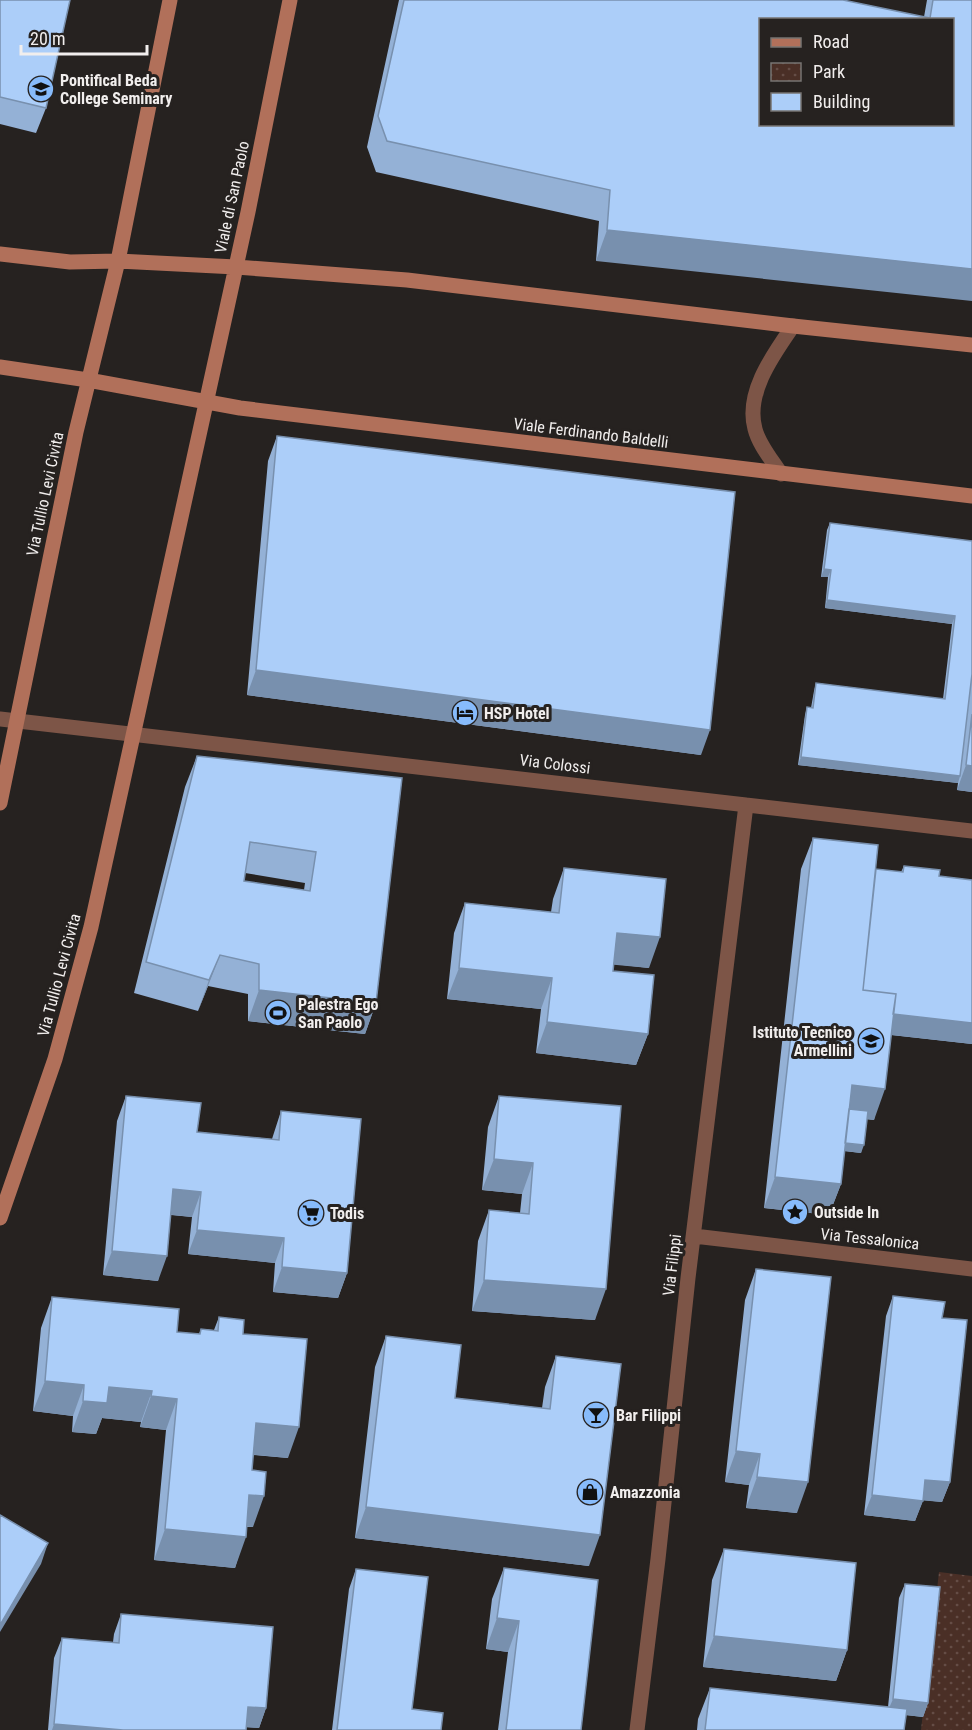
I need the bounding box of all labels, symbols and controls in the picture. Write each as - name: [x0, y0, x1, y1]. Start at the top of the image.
- scale bar: [21, 18, 147, 56]
- legend: [759, 18, 954, 126]
- text: 20 m: [30, 28, 65, 49]
- text: Road: [813, 31, 849, 52]
- text: Park: [813, 61, 845, 82]
- place label: Pontifical Beda College Seminary: [60, 71, 172, 108]
- school or university icon: Pontifical Beda College Seminary: [26, 74, 56, 104]
- text: Building: [813, 91, 870, 112]
- street label: Viale di San Paolo: [211, 139, 253, 255]
- street label: Viale Ferdinando Baldelli: [513, 414, 669, 452]
- street label: Via Tullio Levi Civita: [23, 430, 67, 558]
- hotel icon: HSP Hotel: [450, 698, 480, 728]
- place label: HSP Hotel: [484, 704, 550, 723]
- street label: Via Colossi: [519, 750, 591, 778]
- street label: Via Tullio Levi Civita: [33, 911, 85, 1039]
- place label: Palestra Ego San Paolo: [298, 995, 378, 1032]
- sports icon: Palestra Ego San Paolo: [263, 998, 293, 1028]
- place label: Istituto Tecnico Armellini: [753, 1023, 852, 1060]
- school or university icon: Istituto Tecnico Armellini: [856, 1026, 886, 1056]
- place icon: Outside In: [780, 1197, 810, 1227]
- supermarket icon: Todis: [296, 1198, 326, 1228]
- place label: Outside In: [814, 1203, 879, 1222]
- place label: Todis: [330, 1204, 364, 1223]
- street label: Via Tessalonica: [820, 1224, 920, 1254]
- street label: Via Filippi: [659, 1233, 685, 1297]
- bar icon: Bar Filippi: [581, 1400, 611, 1430]
- place label: Bar Filippi: [616, 1406, 681, 1425]
- shop icon: Amazzonia: [575, 1477, 605, 1507]
- place label: Amazzonia: [610, 1483, 681, 1502]

